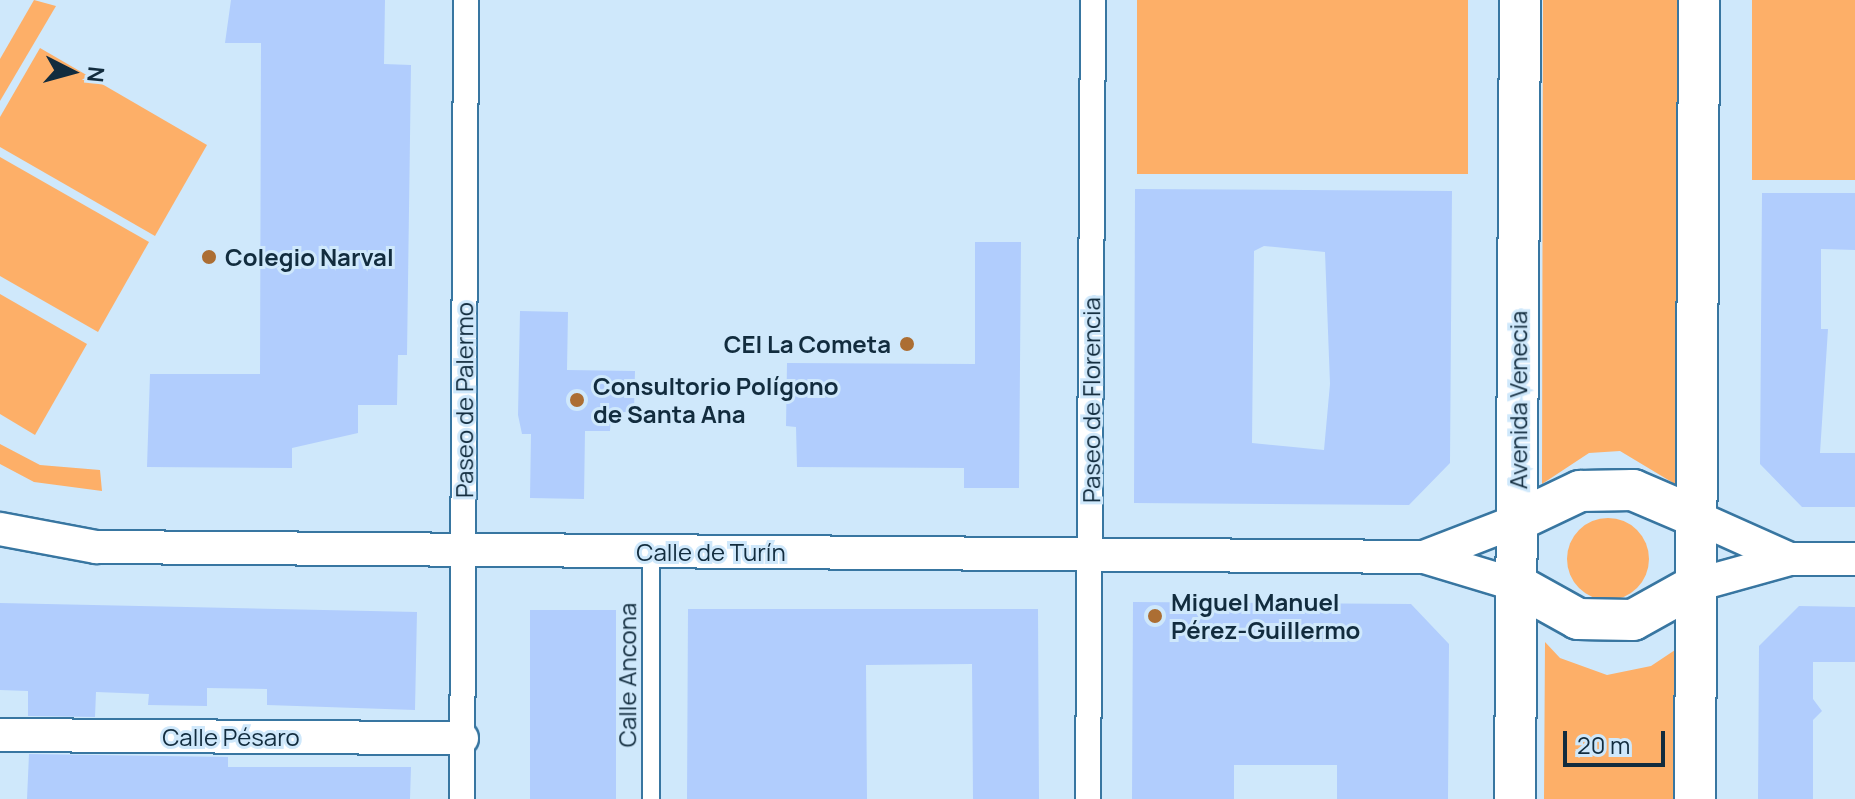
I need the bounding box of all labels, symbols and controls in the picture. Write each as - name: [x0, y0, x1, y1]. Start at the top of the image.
- north arrow: [32, 32, 112, 112]
- text: N: [80, 65, 112, 84]
- place label: Colegio Narval: [225, 243, 394, 271]
- marker: Colegio Narval: [200, 248, 218, 266]
- street label: Paseo de Florencia: [1077, 297, 1105, 503]
- street label: Paseo de Palermo: [450, 302, 478, 498]
- street label: Avenida Venecia: [1504, 311, 1532, 489]
- place label: CEI La Cometa: [724, 330, 891, 358]
- marker: CEI La Cometa: [898, 335, 916, 353]
- place label: Consultorio Polígono de Santa Ana: [593, 372, 838, 428]
- marker: Consultorio Polígono de Santa Ana: [568, 391, 586, 409]
- street label: Calle de Turín: [636, 538, 786, 566]
- place label: Miguel Manuel Pérez-Guillermo: [1171, 588, 1360, 644]
- street label: Calle Ancona: [613, 603, 641, 747]
- marker: Miguel Manuel Pérez-Guillermo: [1146, 607, 1164, 625]
- scale bar: [1567, 715, 1669, 765]
- street label: Calle Pésaro: [162, 723, 300, 751]
- text: 20 m: [1577, 728, 1630, 761]

